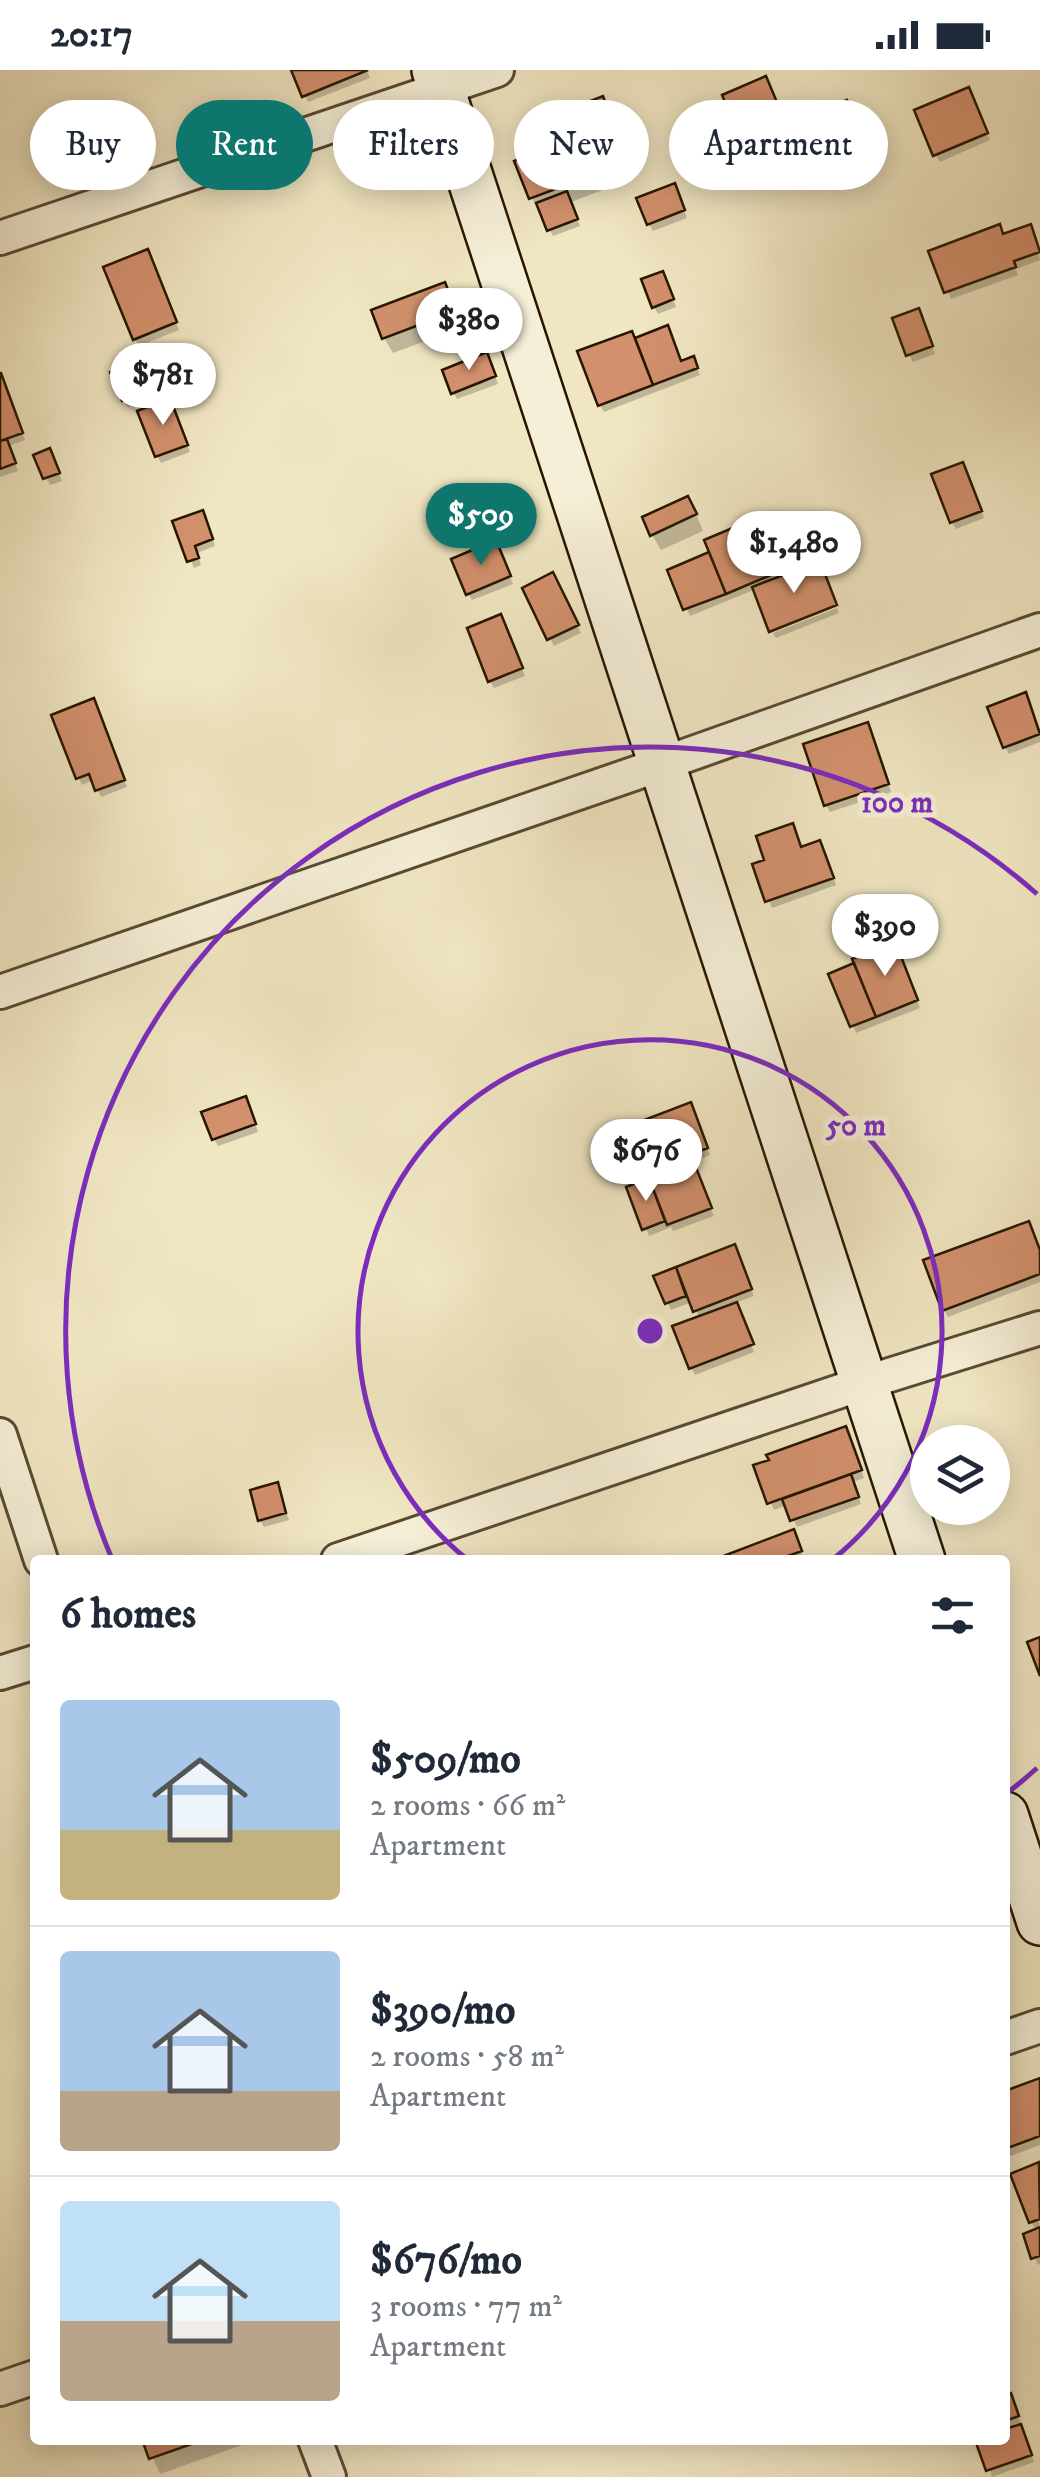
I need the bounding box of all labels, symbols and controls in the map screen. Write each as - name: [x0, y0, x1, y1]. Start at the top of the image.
- text: 20:17: [50, 11, 133, 59]
- chip: Buy: [30, 100, 156, 190]
- chip: Rent: [176, 100, 313, 190]
- chip: Filters: [333, 100, 494, 190]
- chip: New: [514, 100, 649, 190]
- chip: Apartment: [669, 100, 888, 190]
- pin: $380: [410, 288, 528, 373]
- text: $380: [438, 300, 500, 340]
- pin: $781: [104, 343, 222, 428]
- text: $781: [132, 355, 194, 395]
- pin: $509: [422, 483, 540, 568]
- text: $509: [448, 495, 514, 535]
- pin: $1,480: [713, 511, 875, 596]
- text: $1,480: [749, 523, 839, 563]
- text: 100 m: [861, 785, 934, 822]
- pin: $390: [826, 894, 944, 979]
- text: $390: [854, 906, 916, 946]
- text: 50 m: [825, 1108, 886, 1145]
- pin: $676: [587, 1119, 705, 1204]
- text: $676: [612, 1131, 680, 1171]
- centre of rings: [632, 1313, 668, 1349]
- map controls: [910, 1425, 1010, 1525]
- button: layers: [910, 1425, 1010, 1525]
- icon: filters: [925, 1588, 980, 1643]
- text: 6 homes: [60, 1589, 196, 1641]
- text: $509/mo: [370, 1734, 521, 1786]
- icon: home: [140, 1740, 260, 1860]
- text: 2 rooms · 66 m²: [370, 1786, 565, 1826]
- text: Apartment: [370, 1826, 506, 1866]
- text: $390/mo: [370, 1985, 515, 2037]
- icon: home: [140, 1991, 260, 2111]
- text: 2 rooms · 58 m²: [370, 2037, 564, 2077]
- text: Apartment: [370, 2077, 506, 2117]
- text: $676/mo: [370, 2235, 522, 2287]
- icon: home: [140, 2241, 260, 2361]
- text: 3 rooms · 77 m²: [370, 2287, 562, 2327]
- text: Apartment: [370, 2327, 506, 2367]

